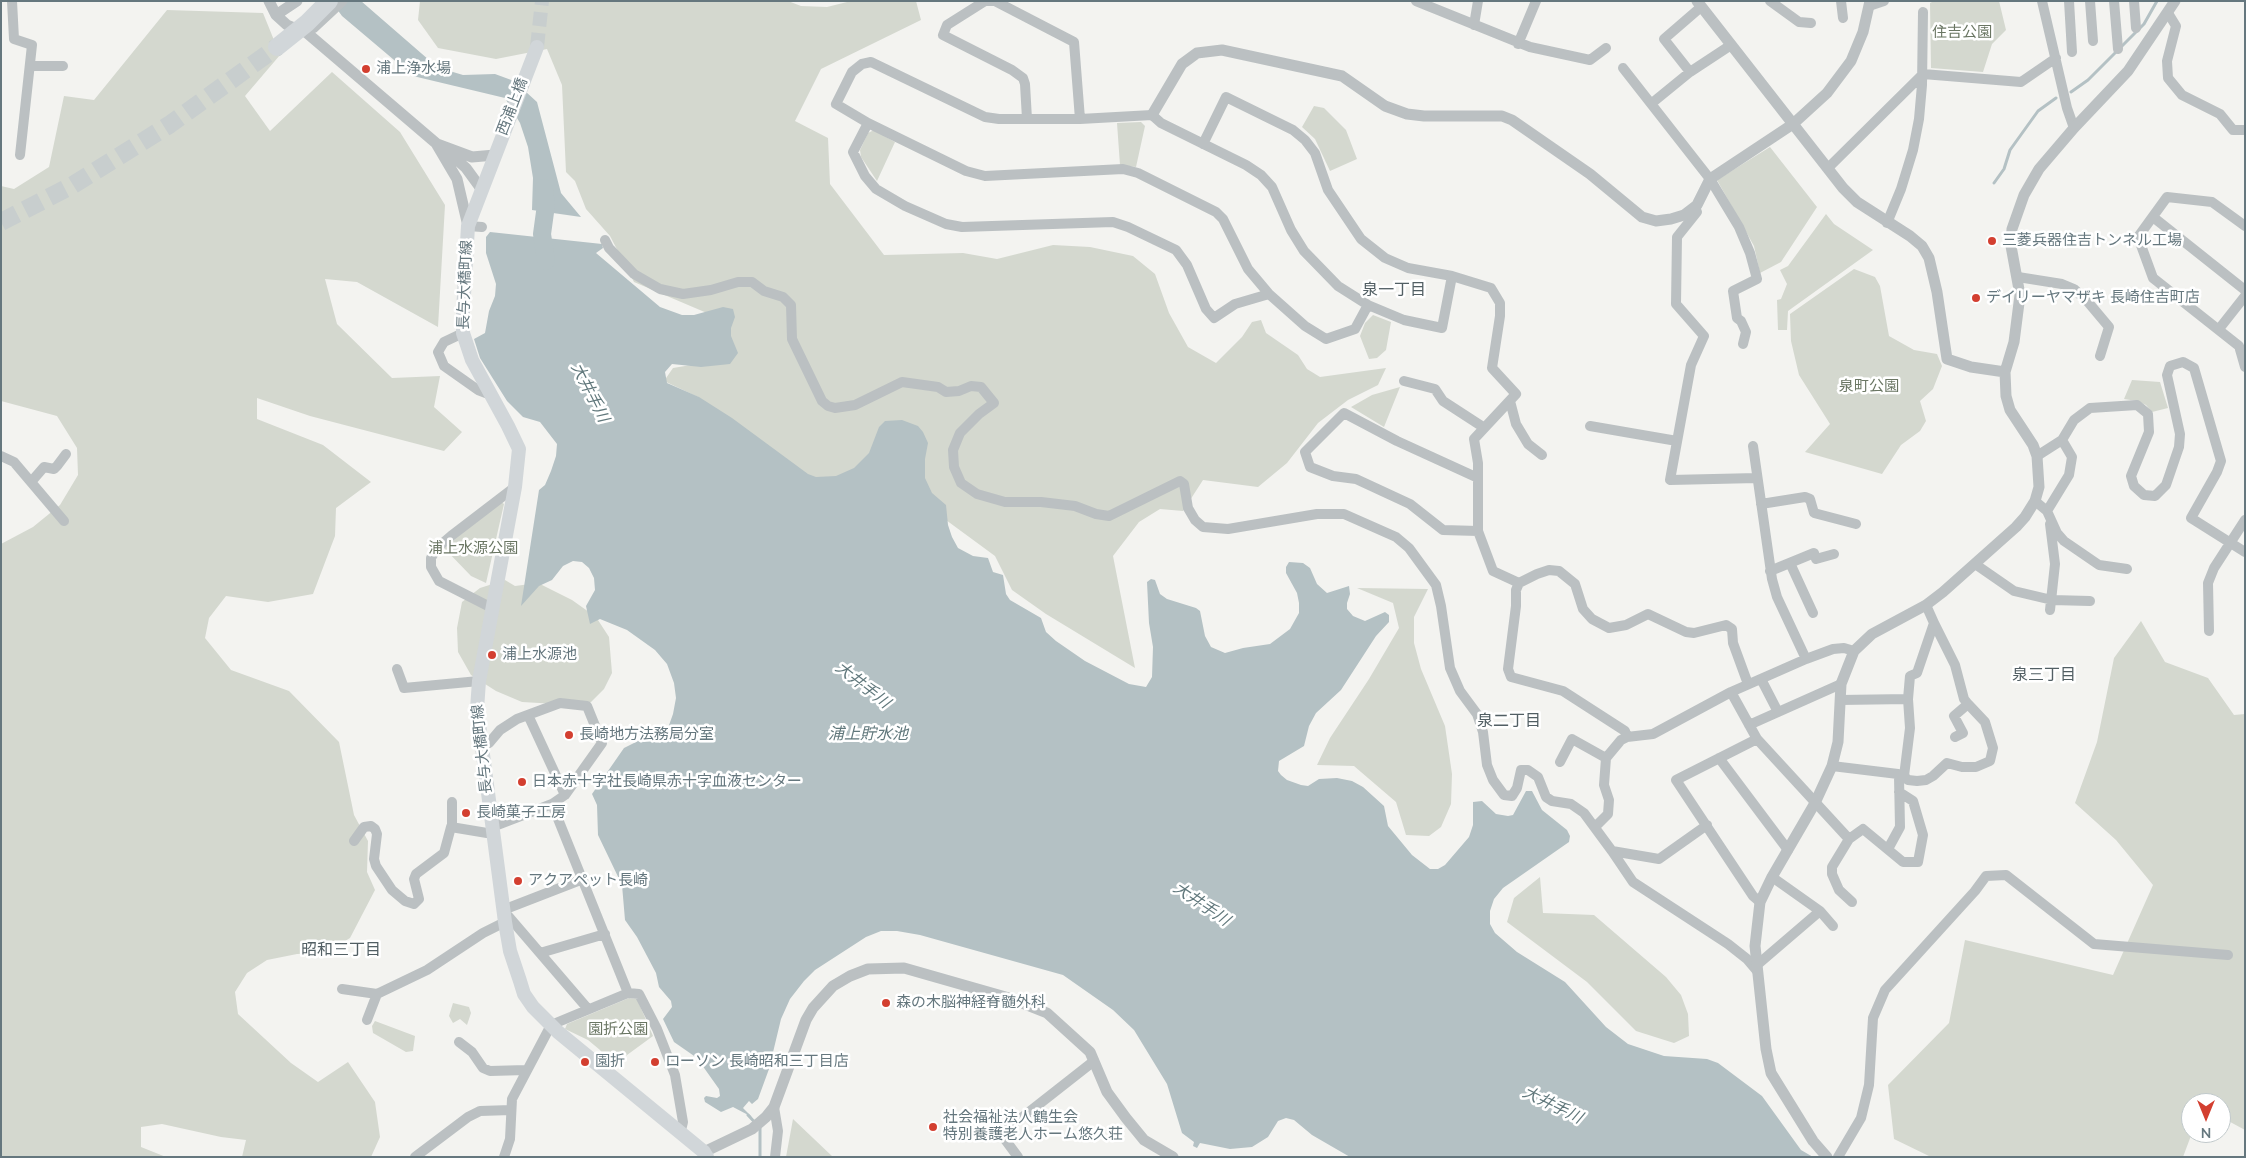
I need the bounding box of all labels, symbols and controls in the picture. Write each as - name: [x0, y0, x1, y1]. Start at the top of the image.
- park label: 住吉公園: [1932, 24, 1992, 42]
- place label: 浦上浄水場: [376, 60, 451, 78]
- marker: 浦上浄水場: [360, 63, 372, 75]
- street label: 西浦上橋: [494, 76, 532, 138]
- place label: 三菱兵器住吉トンネル工場: [2002, 232, 2182, 250]
- marker: 三菱兵器住吉トンネル工場: [1986, 235, 1998, 247]
- street label: 長与大橋町線: [455, 240, 477, 330]
- district label: 泉一丁目: [1362, 281, 1426, 301]
- place label: デイリーヤマザキ 長崎住吉町店: [1986, 289, 2200, 307]
- marker: デイリーヤマザキ 長崎住吉町店: [1970, 292, 1982, 304]
- water label: 大井手川: [566, 360, 612, 426]
- park label: 泉町公園: [1839, 378, 1899, 396]
- park label: 浦上水源公園: [428, 540, 518, 558]
- place label: 浦上水源池: [502, 646, 577, 664]
- marker: 浦上水源池: [486, 649, 498, 661]
- water label: 大井手川: [831, 659, 893, 713]
- district label: 泉三丁目: [2012, 666, 2076, 686]
- street label: 長与大橋町線: [469, 703, 497, 795]
- district label: 泉二丁目: [1477, 712, 1541, 732]
- water label: 浦上貯水池: [828, 725, 908, 745]
- place label: 長崎地方法務局分室: [579, 726, 714, 744]
- marker: 長崎地方法務局分室: [563, 729, 575, 741]
- place label: 日本赤十字社長崎県赤十字血液センター: [532, 773, 802, 791]
- marker: 日本赤十字社長崎県赤十字血液センター: [516, 776, 528, 788]
- place label: 長崎菓子工房: [476, 804, 566, 822]
- marker: 長崎菓子工房: [460, 807, 472, 819]
- place label: アクアペット長崎: [528, 872, 648, 890]
- marker: アクアペット長崎: [512, 875, 524, 887]
- water label: 大井手川: [1169, 879, 1233, 931]
- district label: 昭和三丁目: [301, 941, 381, 961]
- place label: 森の木脳神経脊髄外科: [896, 994, 1046, 1012]
- marker: 森の木脳神経脊髄外科: [880, 997, 892, 1009]
- park label: 園折公園: [588, 1021, 648, 1039]
- place label: 園折: [595, 1053, 625, 1071]
- place label: ローソン 長崎昭和三丁目店: [665, 1053, 849, 1071]
- marker: 園折: [579, 1056, 591, 1068]
- marker: ローソン 長崎昭和三丁目店: [649, 1056, 661, 1068]
- water label: 大井手川: [1519, 1083, 1585, 1129]
- north arrow: [2181, 1093, 2231, 1143]
- place label: 社会福祉法人鶴生会 特別養護老人ホーム悠久荘: [943, 1109, 1123, 1144]
- marker: 社会福祉法人鶴生会 特別養護老人ホーム悠久荘: [927, 1121, 939, 1133]
- text: N: [2201, 1123, 2211, 1142]

